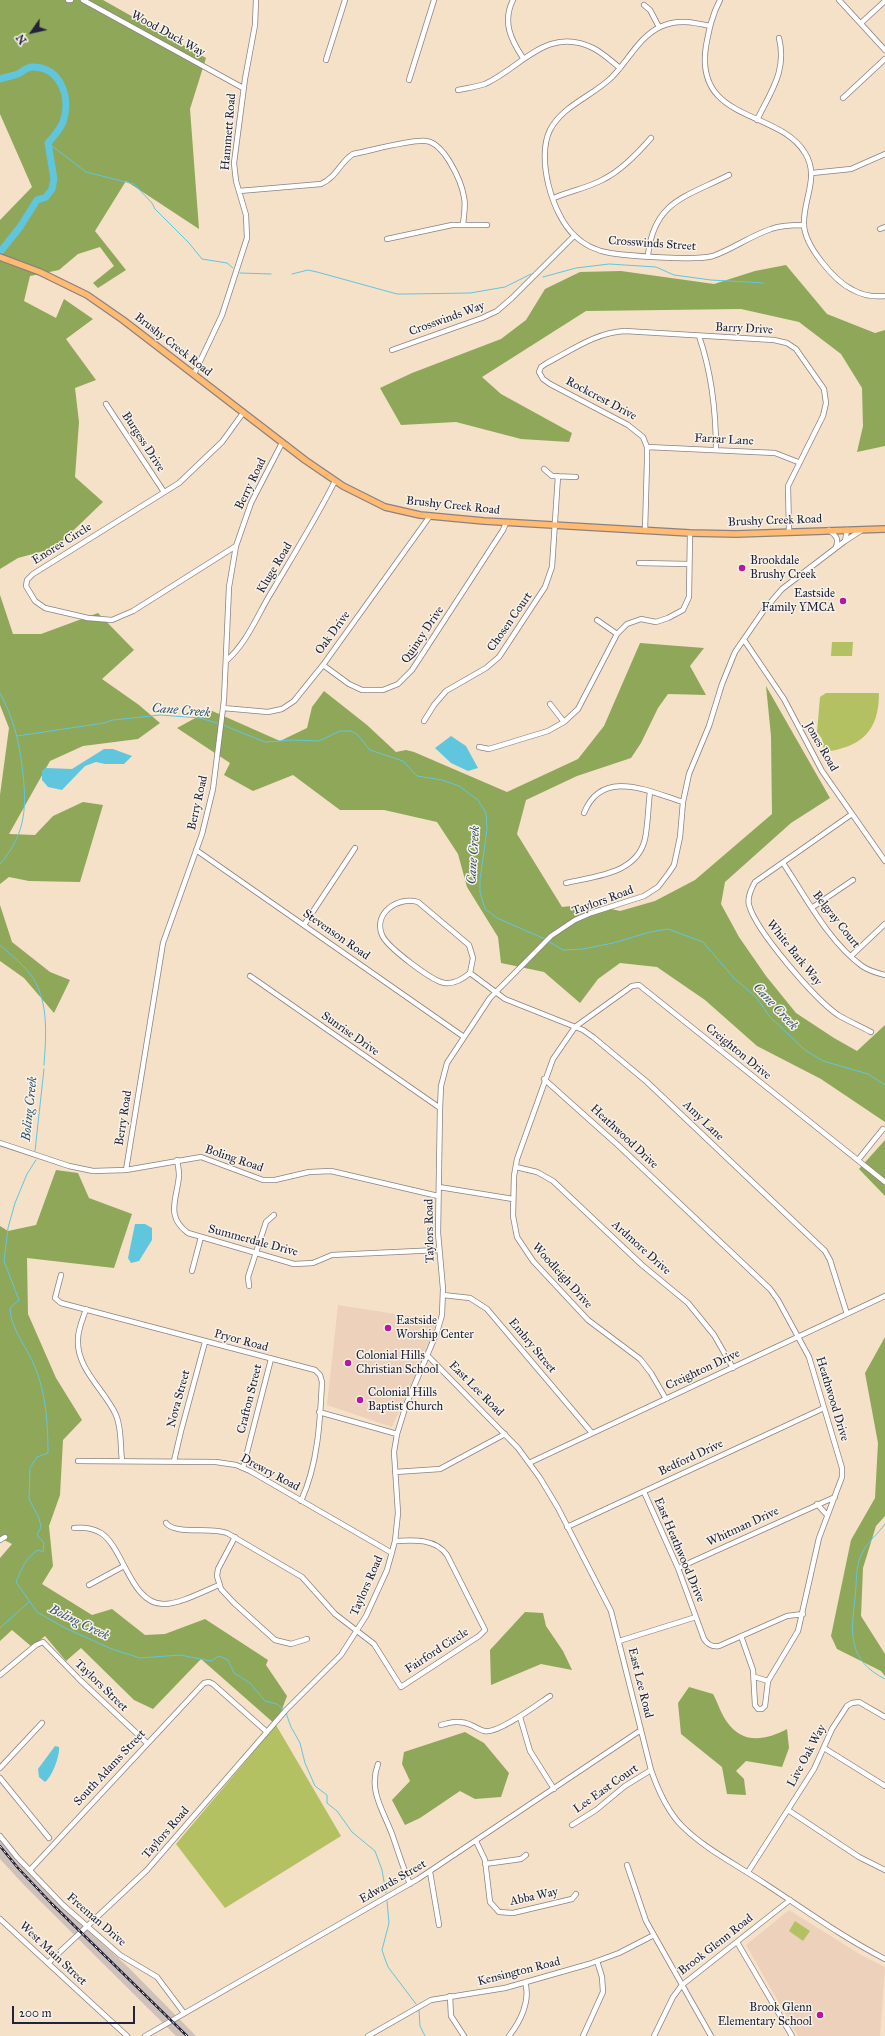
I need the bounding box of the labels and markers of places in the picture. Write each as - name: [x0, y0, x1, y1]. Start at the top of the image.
- place label: Brookdale Brushy Creek: [750, 554, 816, 582]
- marker: Brookdale Brushy Creek: [737, 563, 747, 573]
- place label: Eastside Family YMCA: [762, 587, 835, 615]
- marker: Eastside Family YMCA: [838, 596, 848, 606]
- place label: Eastside Worship Center: [396, 1314, 474, 1342]
- marker: Eastside Worship Center: [383, 1323, 393, 1333]
- place label: Colonial Hills Christian School: [356, 1349, 439, 1377]
- marker: Colonial Hills Christian School: [343, 1358, 353, 1368]
- place label: Colonial Hills Baptist Church: [368, 1386, 443, 1414]
- marker: Colonial Hills Baptist Church: [355, 1395, 365, 1405]
- place label: Brook Glenn Elementary School: [718, 2001, 812, 2029]
- marker: Brook Glenn Elementary School: [815, 2010, 825, 2020]

